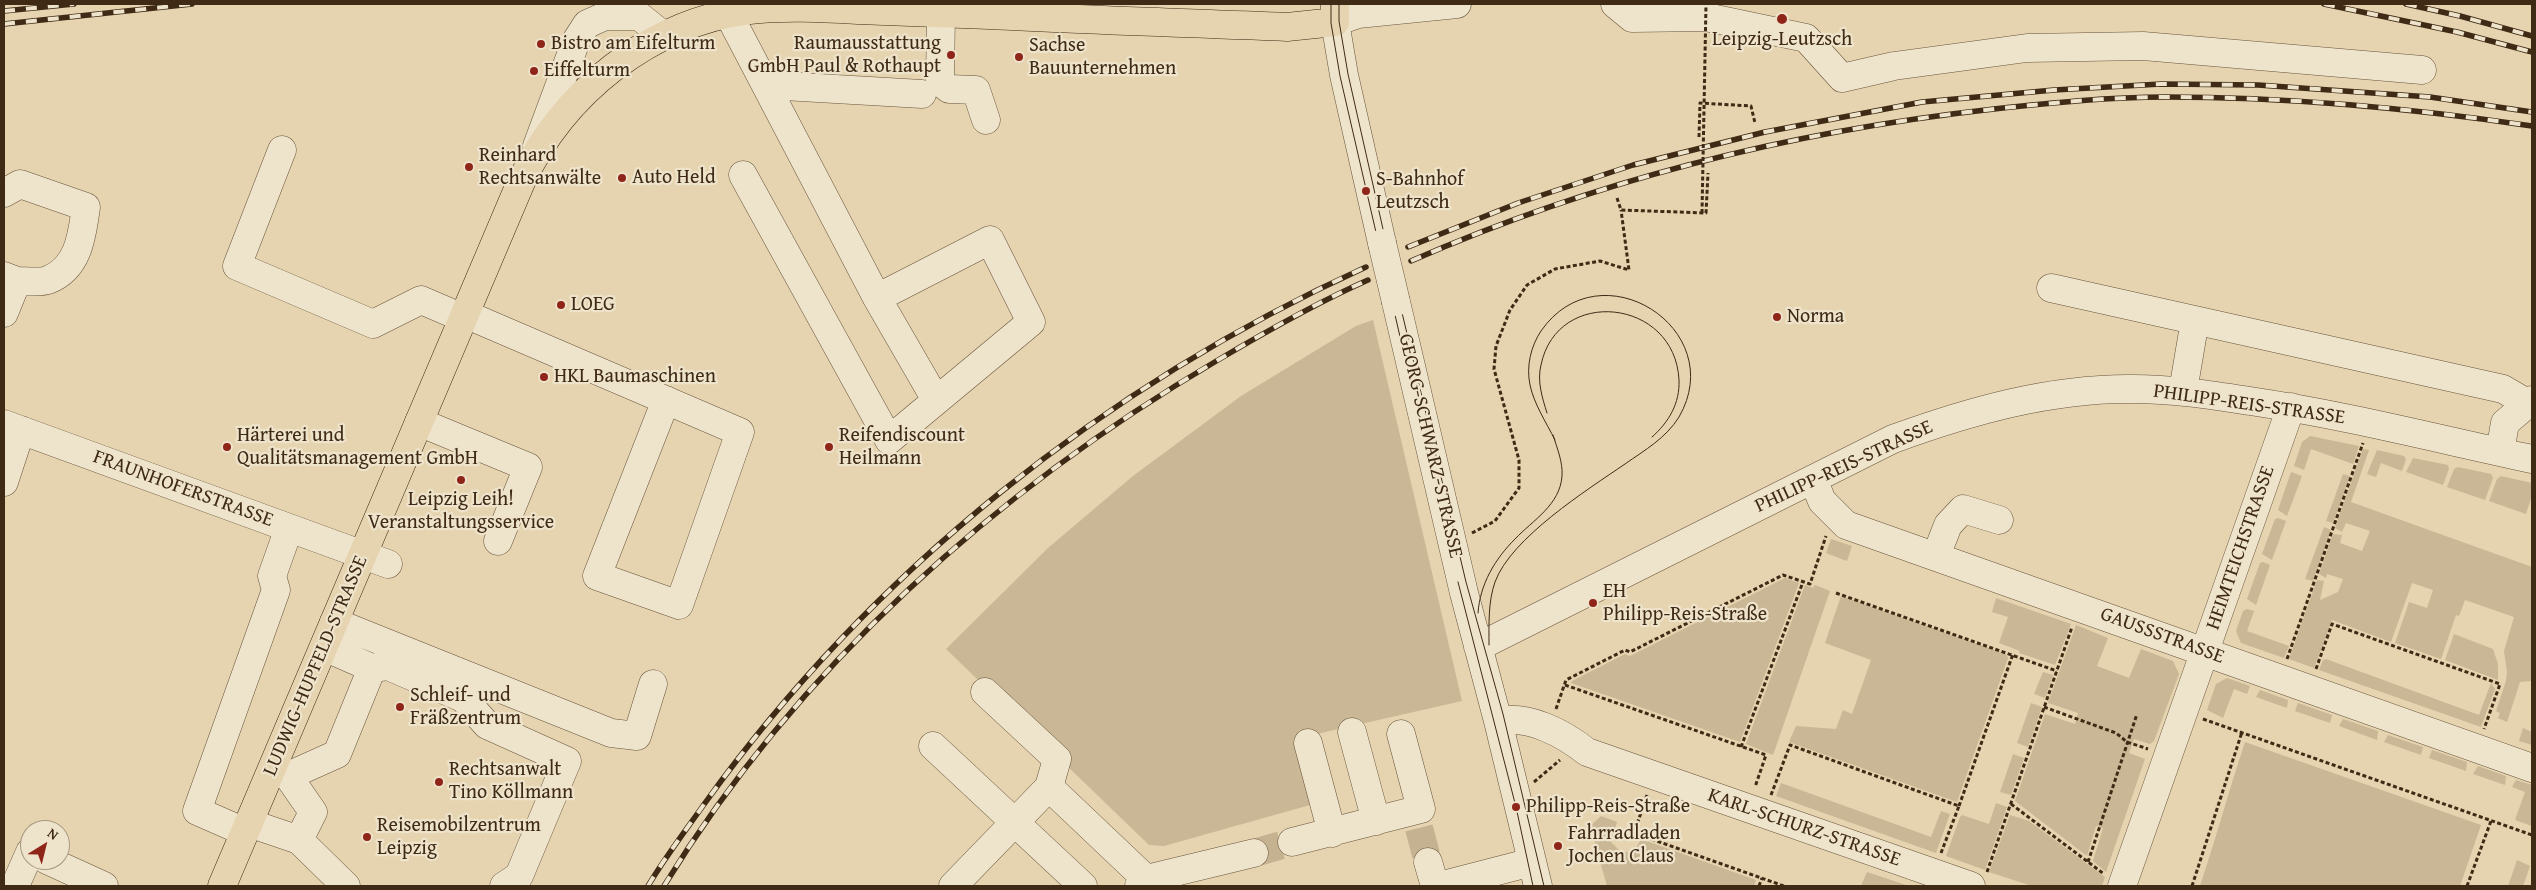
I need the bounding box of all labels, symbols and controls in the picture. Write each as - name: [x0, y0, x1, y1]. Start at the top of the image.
- marker: Leipzig-Leutzsch: [1775, 12, 1789, 26]
- place label: Leipzig-Leutzsch: [1712, 28, 1852, 52]
- place label: Bistro am Eifelturm: [551, 32, 715, 56]
- place label: Raumausstattung GmbH Paul & Rothaupt: [748, 32, 941, 79]
- place label: Sachse Bauunternehmen: [1029, 34, 1176, 81]
- marker: Bistro am Eifelturm: [535, 38, 547, 50]
- marker: Raumausstattung GmbH Paul & Rothaupt: [945, 49, 957, 61]
- marker: Sachse Bauunternehmen: [1013, 51, 1025, 63]
- place label: Eiffelturm: [544, 59, 630, 83]
- marker: Eiffelturm: [528, 65, 540, 77]
- place label: Reinhard Rechtsanwälte: [479, 144, 601, 191]
- marker: Reinhard Rechtsanwälte: [463, 161, 475, 173]
- place label: Auto Held: [632, 166, 716, 190]
- place label: S-Bahnhof Leutzsch: [1376, 168, 1464, 215]
- marker: Auto Held: [616, 172, 628, 184]
- marker: S-Bahnhof Leutzsch: [1360, 185, 1372, 197]
- place label: LOEG: [571, 293, 615, 317]
- marker: LOEG: [555, 299, 567, 311]
- place label: Norma: [1787, 305, 1844, 329]
- marker: Norma: [1771, 311, 1783, 323]
- street label: GEORG-SCHWARZ-STRASSE: [1393, 332, 1467, 560]
- place label: HKL Baumaschinen: [554, 365, 716, 389]
- marker: HKL Baumaschinen: [538, 371, 550, 383]
- street label: PHILIPP-REIS-STRASSE: [2152, 380, 2346, 430]
- street label: PHILIPP-REIS-STRASSE: [1751, 415, 1937, 519]
- place label: Härterei und Qualitätsmanagement GmbH: [237, 424, 478, 471]
- place label: Reifendiscount Heilmann: [839, 424, 965, 471]
- marker: Härterei und Qualitätsmanagement GmbH: [221, 441, 233, 453]
- marker: Reifendiscount Heilmann: [823, 441, 835, 453]
- street label: FRAUNHOFERSTRASSE: [90, 445, 276, 533]
- street label: HEIMTEICHSTRASSE: [2202, 463, 2280, 633]
- marker: Leipzig Leih! Veranstaltungsservice: [455, 474, 467, 486]
- place label: Leipzig Leih! Veranstaltungsservice: [368, 488, 554, 535]
- street label: LUDWIG-HUPFELD-STRASSE: [259, 552, 373, 780]
- place label: EH Philipp-Reis-Straße: [1603, 580, 1767, 627]
- marker: EH Philipp-Reis-Straße: [1587, 597, 1599, 609]
- street label: GAUSSSTRASSE: [2097, 602, 2227, 670]
- place label: Schleif- und Fräßzentrum: [410, 684, 521, 731]
- marker: Schleif- und Fräßzentrum: [394, 701, 406, 713]
- place label: Rechtsanwalt Tino Köllmann: [449, 758, 573, 805]
- marker: Rechtsanwalt Tino Köllmann: [433, 776, 445, 788]
- street label: KARL-SCHURZ-STRASSE: [1704, 784, 1904, 872]
- place label: Philipp-Reis-Straße: [1526, 795, 1690, 819]
- marker: Philipp-Reis-Straße: [1510, 801, 1522, 813]
- place label: Reisemobilzentrum Leipzig: [377, 814, 541, 861]
- north arrow: [20, 820, 70, 870]
- place label: Fahrradladen Jochen Claus: [1568, 822, 1680, 869]
- text: N: [44, 823, 63, 845]
- marker: Reisemobilzentrum Leipzig: [361, 831, 373, 843]
- marker: Fahrradladen Jochen Claus: [1552, 840, 1564, 852]

